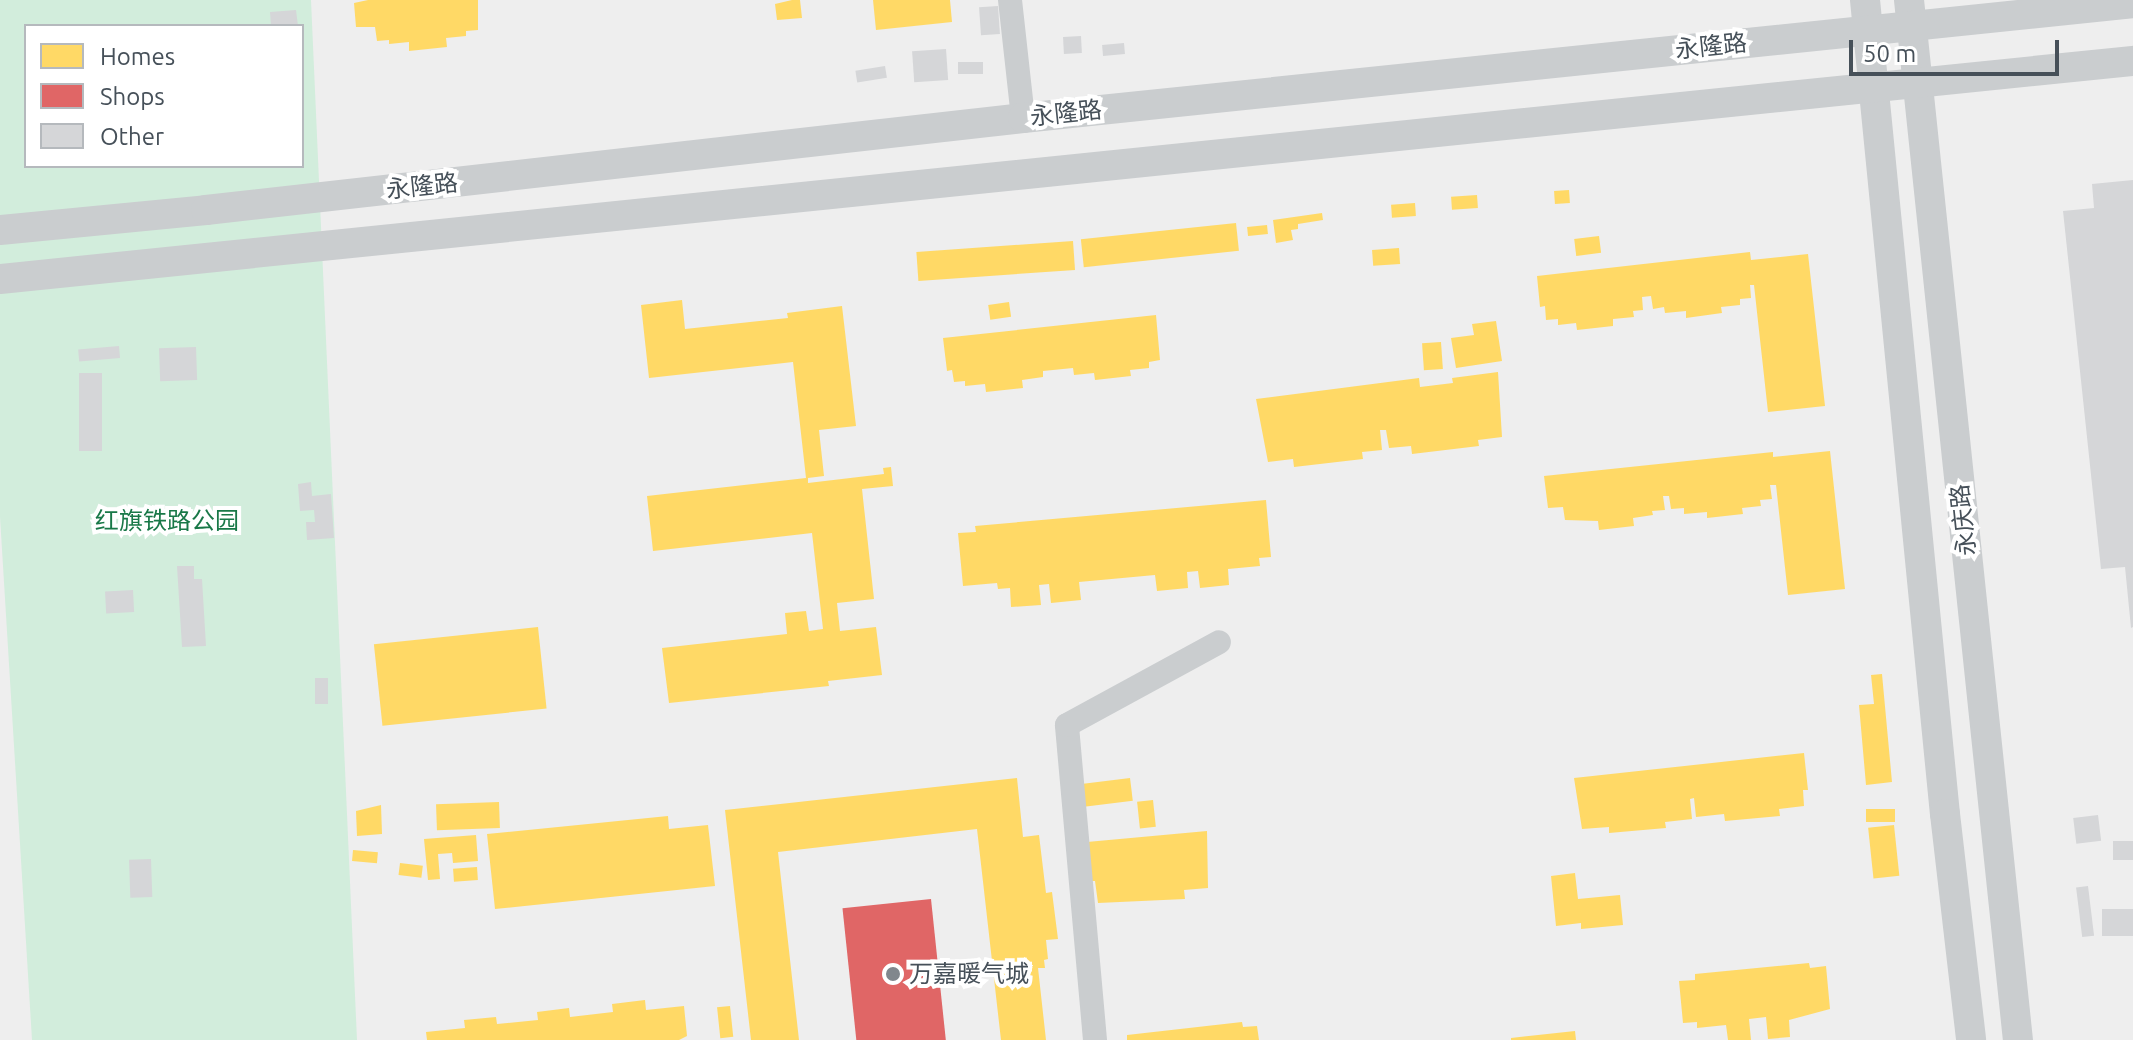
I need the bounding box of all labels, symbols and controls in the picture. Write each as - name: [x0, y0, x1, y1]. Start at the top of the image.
- legend: [24, 24, 304, 168]
- scale bar: [1853, 24, 2063, 74]
- street label: 永隆路: [1674, 28, 1748, 64]
- text: 50 m: [1863, 40, 1916, 67]
- text: Homes: [100, 43, 175, 70]
- text: Shops: [100, 83, 165, 110]
- street label: 永隆路: [1029, 95, 1103, 131]
- text: Other: [100, 123, 164, 150]
- street label: 永隆路: [385, 168, 459, 204]
- street label: 永庆路: [1945, 483, 1981, 557]
- park label: 红旗铁路公园: [95, 507, 239, 535]
- place label: 万嘉暖气城: [909, 960, 1029, 988]
- marker: 万嘉暖气城: [884, 965, 902, 983]

